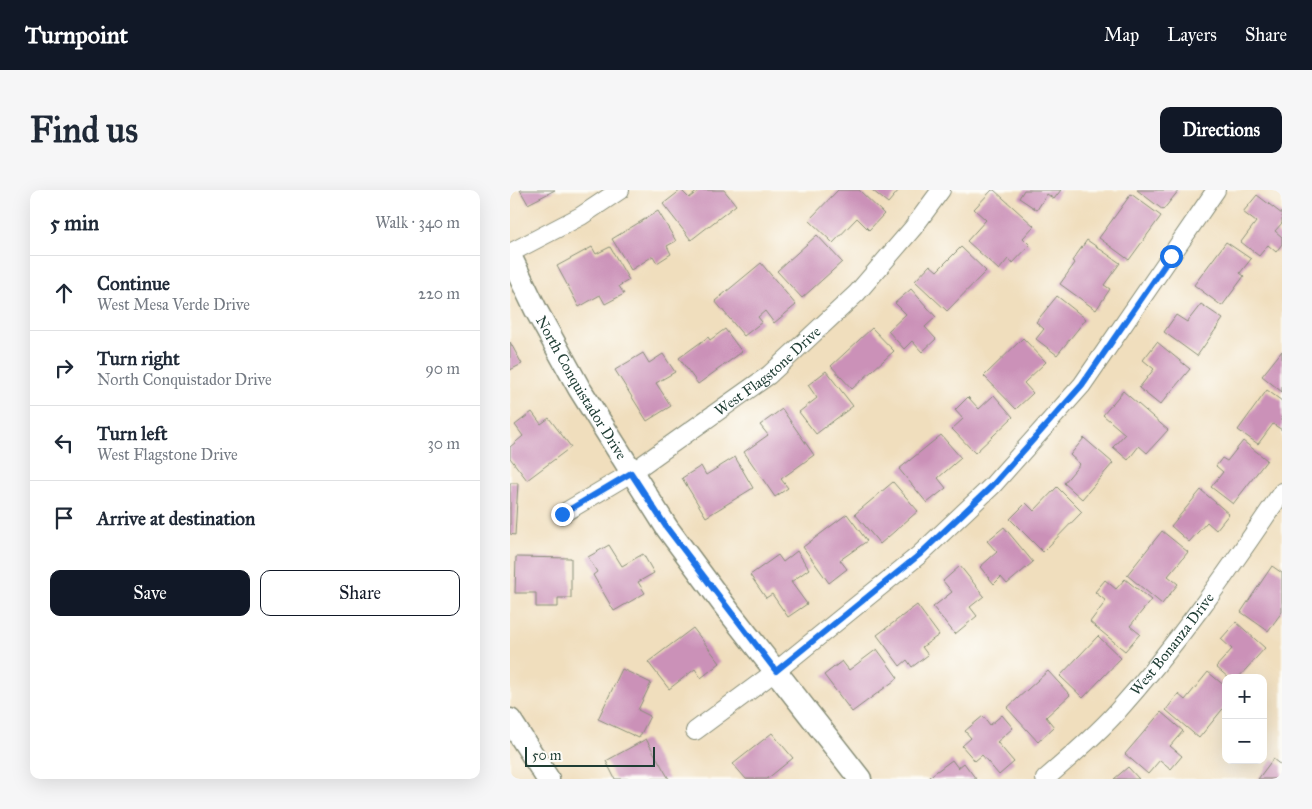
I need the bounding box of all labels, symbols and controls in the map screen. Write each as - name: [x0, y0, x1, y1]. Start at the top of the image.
- text: Turnpoint: [25, 20, 128, 50]
- text: Map: [1104, 24, 1139, 46]
- text: Layers: [1167, 24, 1217, 46]
- text: Share: [1245, 24, 1287, 46]
- button: Directions: [1160, 107, 1282, 153]
- text: Find us: [30, 109, 138, 152]
- text: 5 min: [50, 210, 99, 236]
- text: Walk · 340 m: [375, 213, 460, 232]
- route start: [1160, 245, 1183, 268]
- text: Continue: [97, 272, 170, 295]
- icon: ahead: [50, 279, 78, 307]
- text: 220 m: [418, 284, 460, 303]
- text: West Mesa Verde Drive: [97, 295, 250, 314]
- street label: North Conquistador Drive: [532, 313, 631, 463]
- street label: West Flagstone Drive: [711, 322, 824, 420]
- text: Turn right: [97, 347, 180, 370]
- icon: right: [50, 354, 78, 382]
- text: 90 m: [425, 359, 460, 378]
- text: North Conquistador Drive: [97, 370, 272, 389]
- text: Turn left: [97, 422, 167, 445]
- icon: left: [50, 429, 78, 457]
- text: 30 m: [427, 434, 460, 453]
- text: West Flagstone Drive: [97, 445, 238, 464]
- route end: [551, 503, 574, 526]
- icon: arrive: [50, 504, 78, 532]
- text: Arrive at destination: [97, 507, 255, 530]
- button: Save: [50, 570, 250, 616]
- button: Share: [260, 570, 460, 616]
- street label: West Bonanza Drive: [1126, 589, 1218, 699]
- map controls: [1222, 674, 1267, 764]
- button: +: [1222, 674, 1267, 719]
- button: −: [1222, 719, 1267, 764]
- scale bar: [525, 744, 655, 767]
- text: 50 m: [532, 747, 561, 764]

